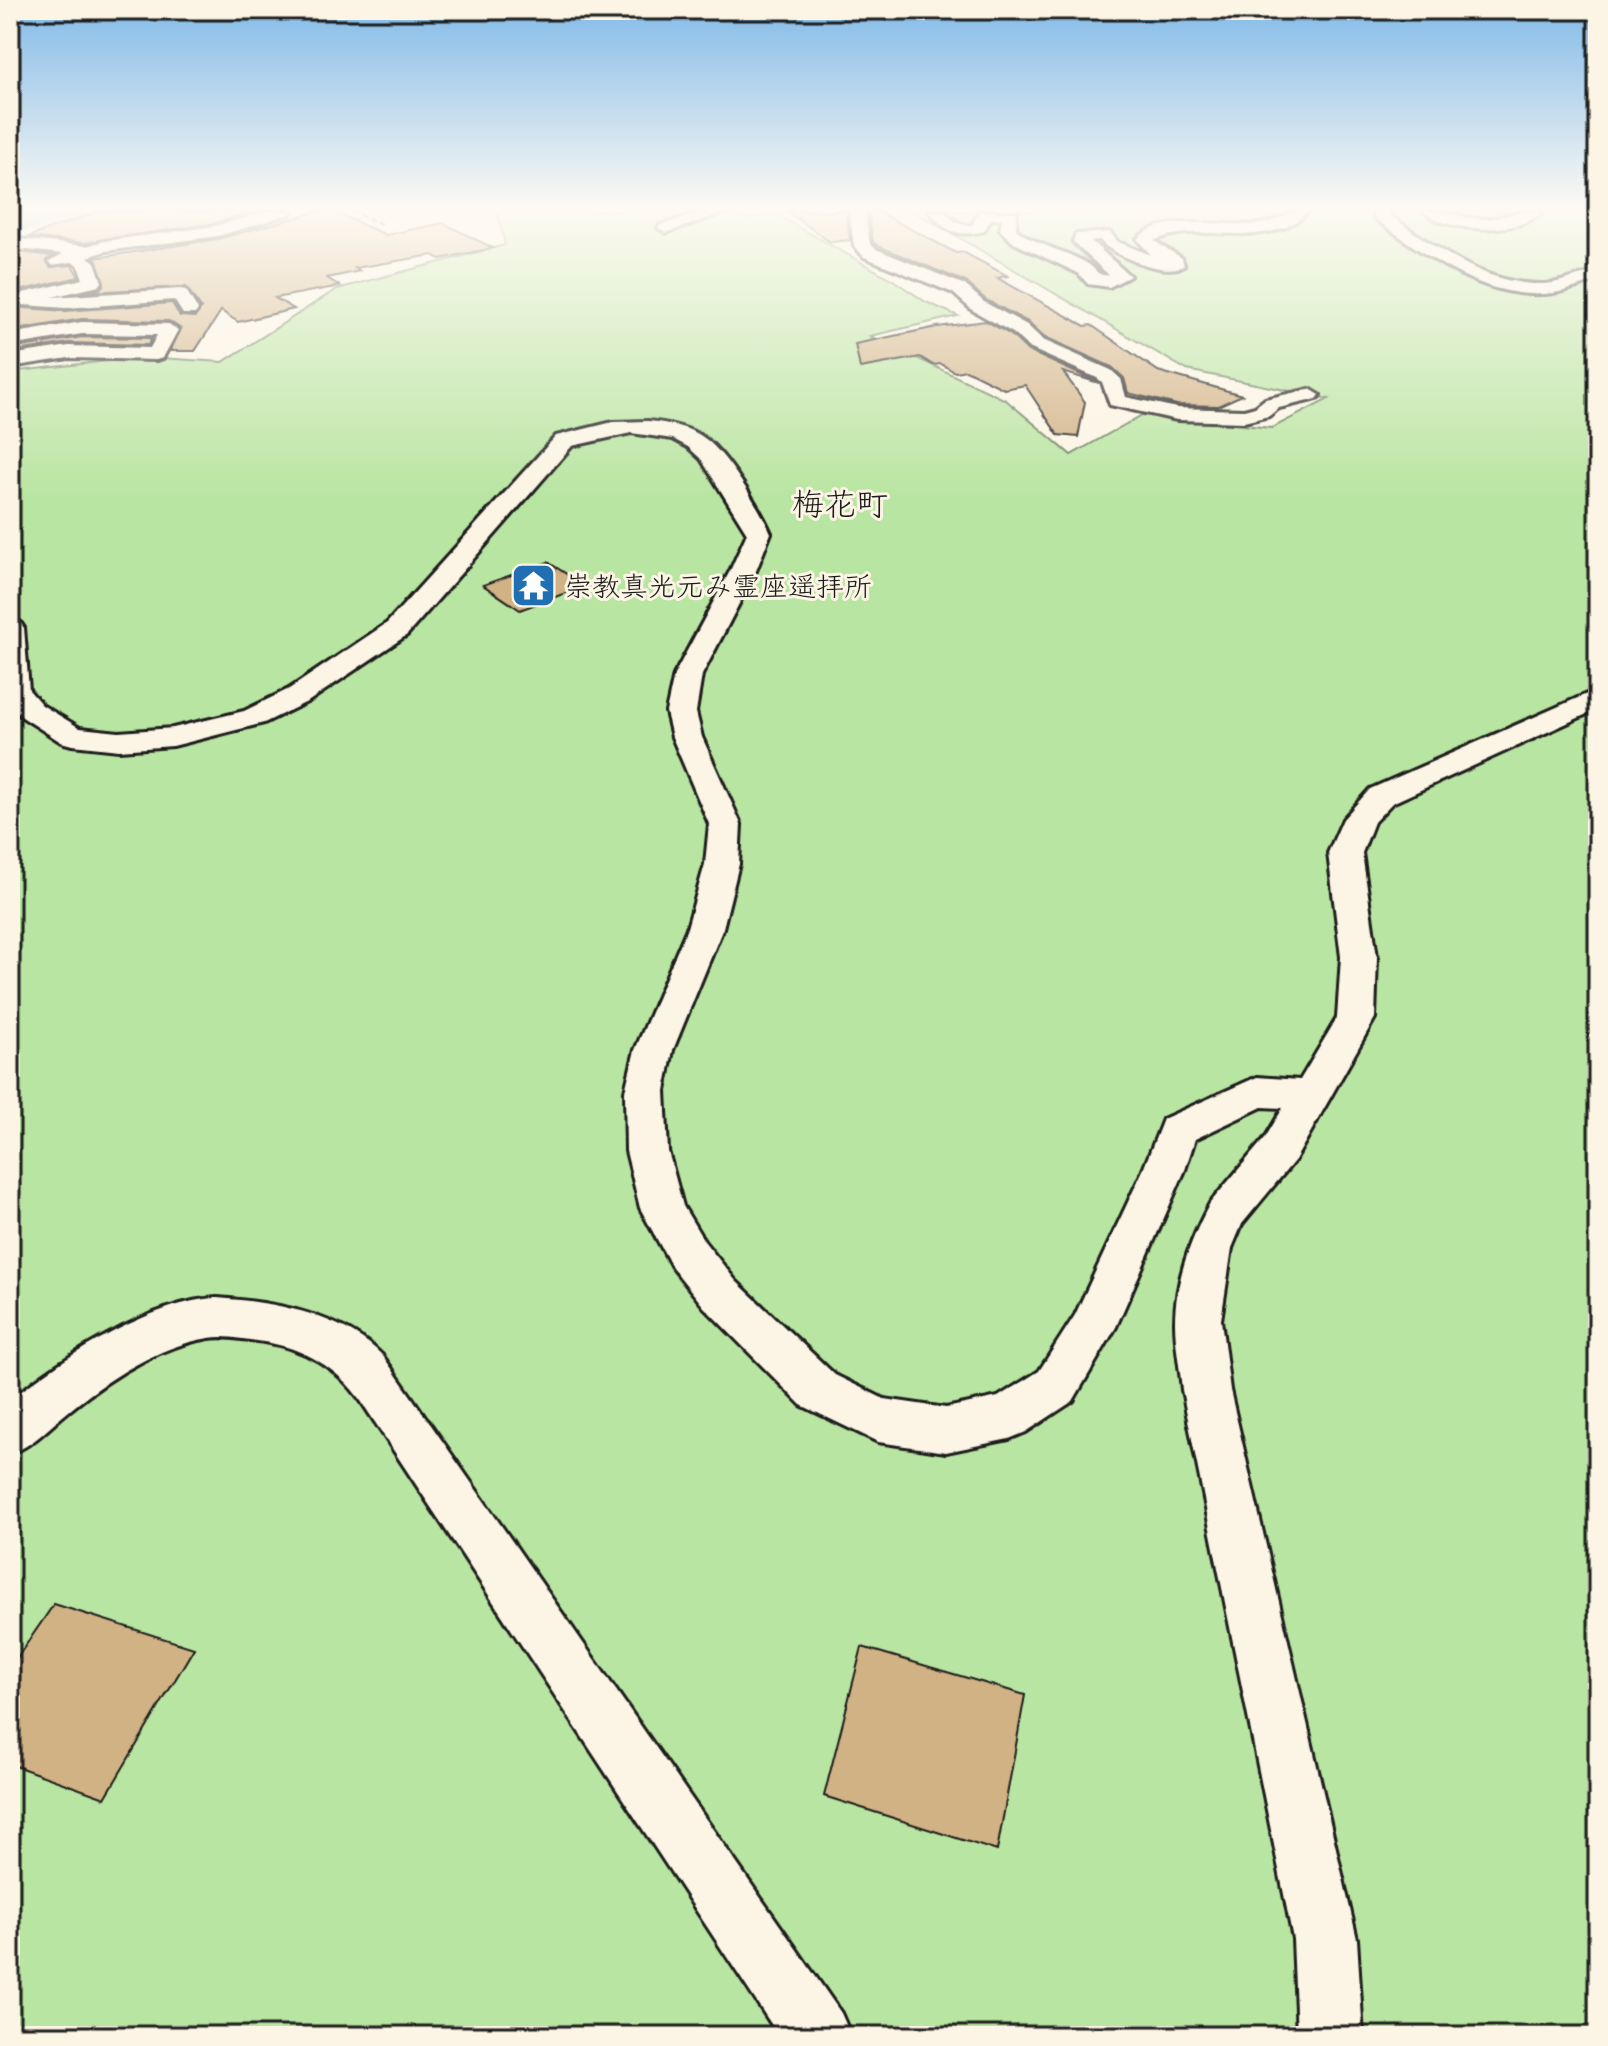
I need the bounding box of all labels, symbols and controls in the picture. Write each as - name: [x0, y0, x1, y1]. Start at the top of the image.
- district label: 梅花町: [792, 484, 888, 531]
- temple icon: 崇教真光元み霊座遥拝所: [509, 562, 557, 610]
- place label: 崇教真光元み霊座遥拝所: [564, 569, 872, 610]

